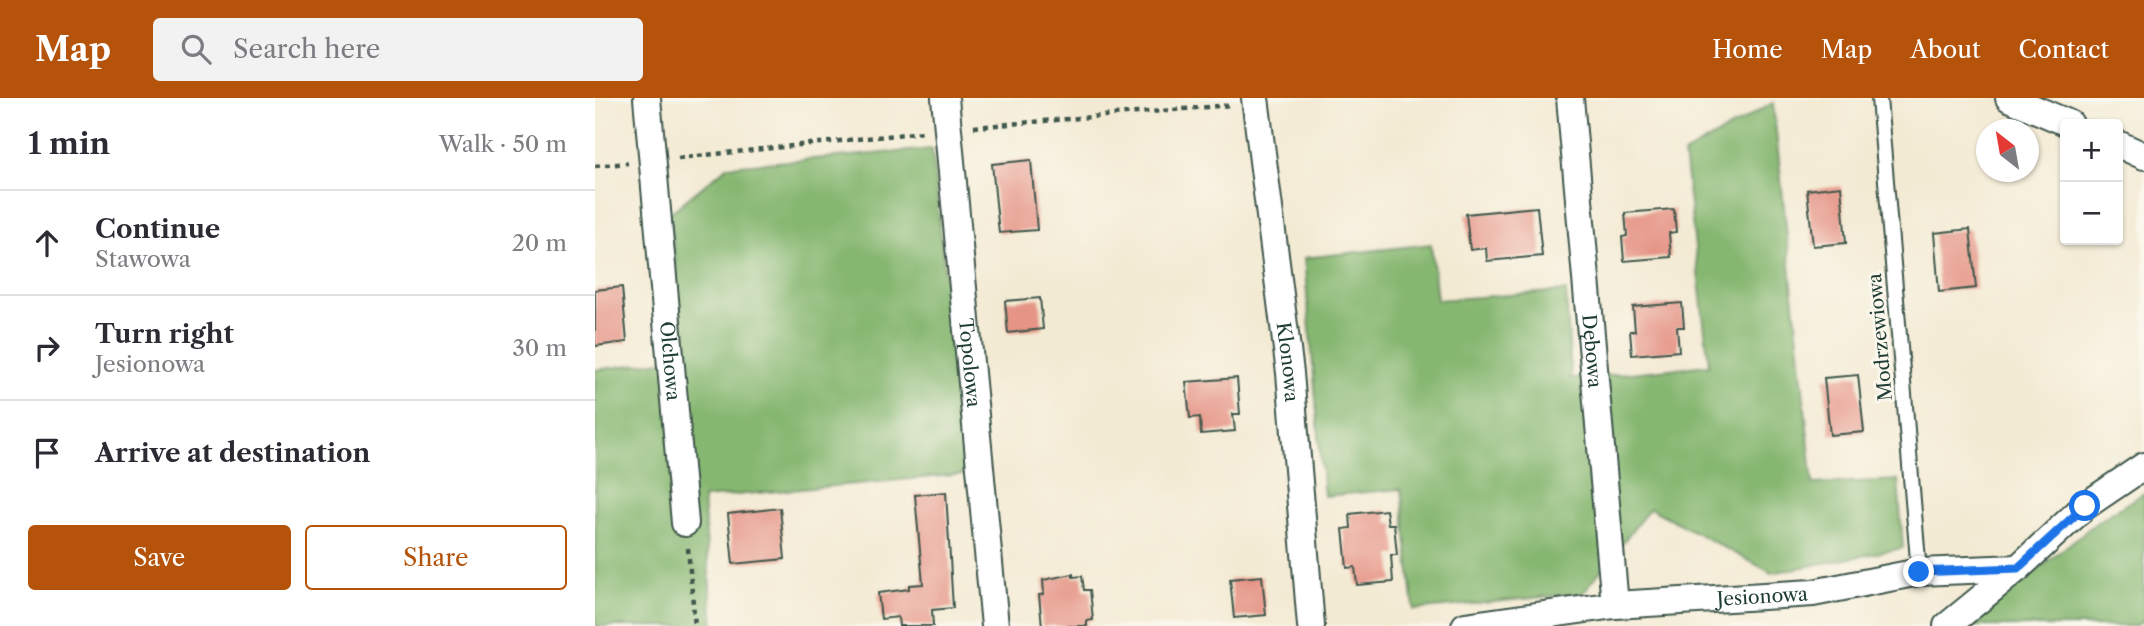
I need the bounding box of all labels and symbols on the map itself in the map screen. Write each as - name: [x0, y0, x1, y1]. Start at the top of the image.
- north arrow: [1976, 119, 2039, 182]
- street label: Modrzewiowa: [1863, 272, 1897, 402]
- street label: Dębowa: [1578, 313, 1607, 389]
- street label: Topolowa: [954, 317, 986, 408]
- street label: Olchowa: [656, 320, 686, 402]
- street label: Klonowa: [1272, 321, 1304, 403]
- route start: [2069, 490, 2100, 521]
- route end: [1903, 556, 1934, 587]
- street label: Jesionowa: [1713, 582, 1808, 610]

